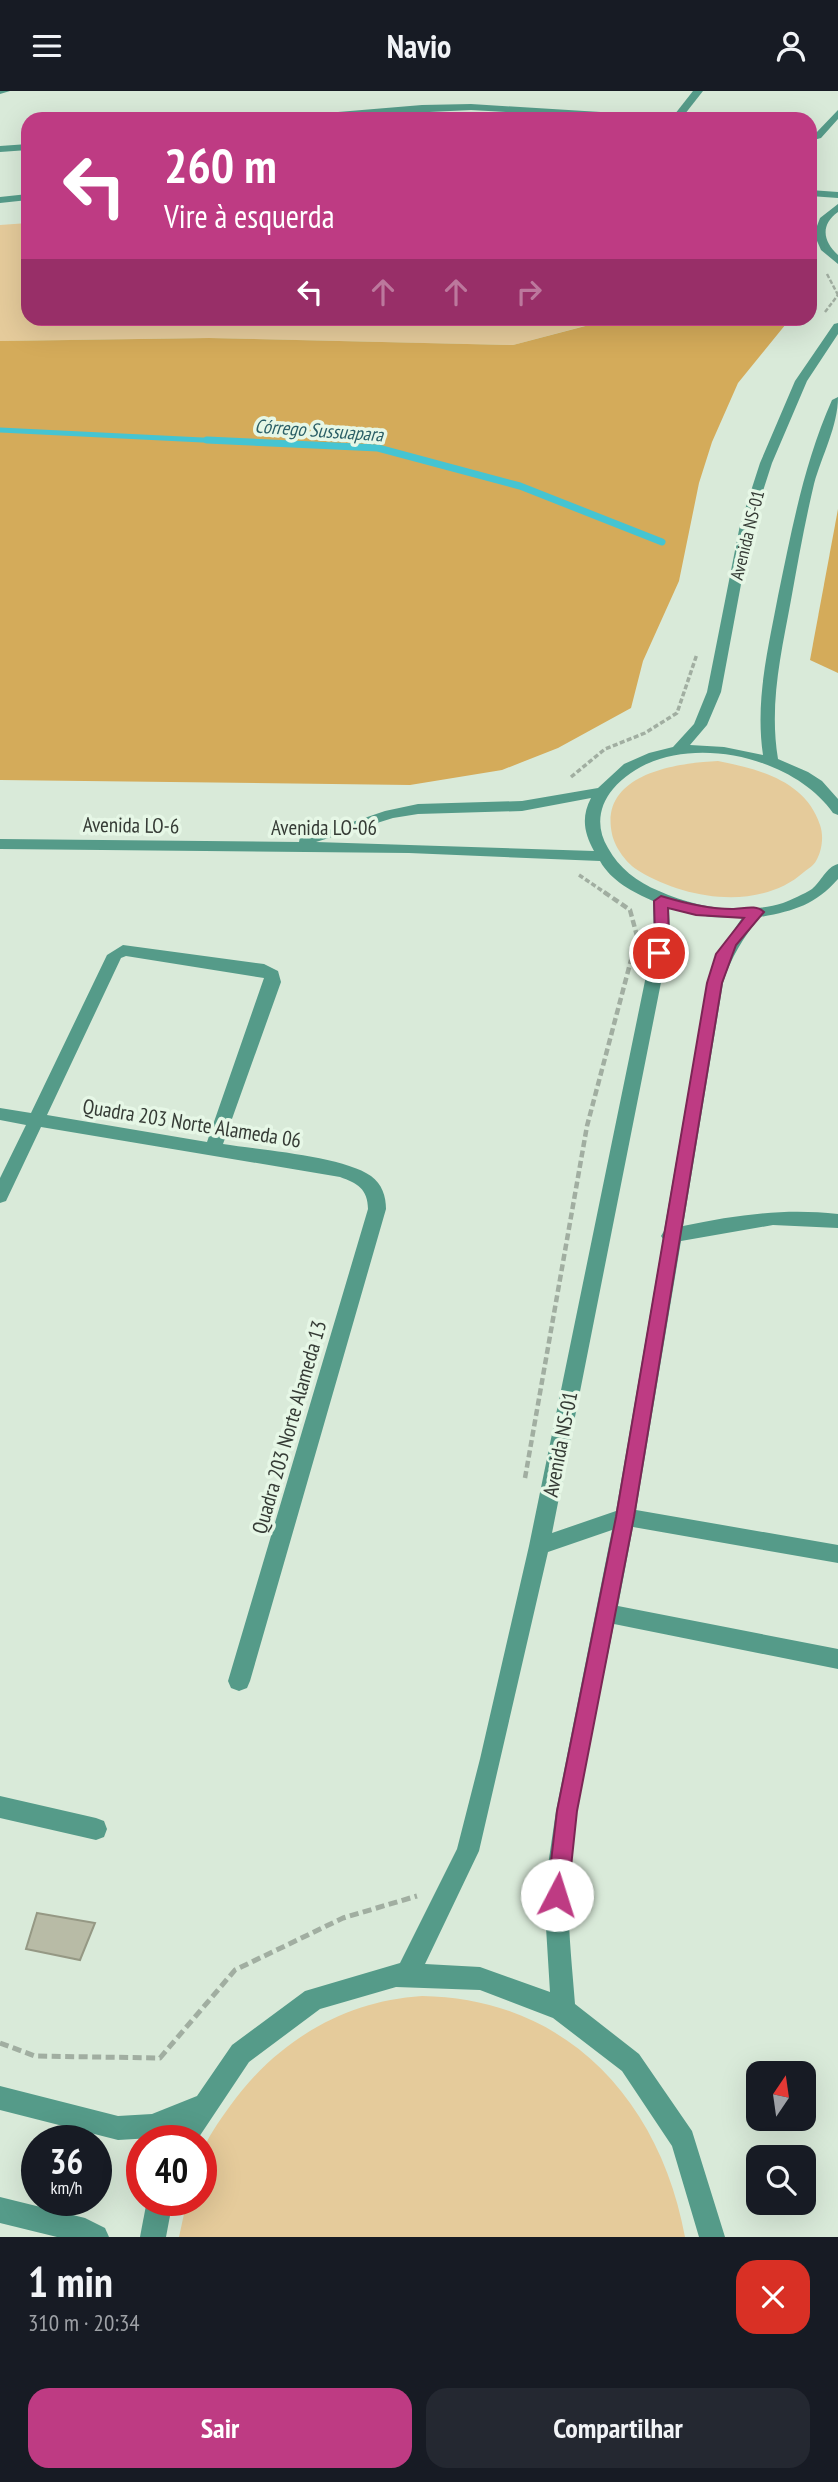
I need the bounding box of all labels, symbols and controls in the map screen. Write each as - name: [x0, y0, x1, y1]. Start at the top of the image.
- text: Navio: [387, 25, 451, 67]
- icon: menu: [28, 27, 66, 65]
- icon: person: [772, 27, 810, 65]
- text: 260 m: [164, 133, 277, 197]
- icon: left: [49, 140, 140, 231]
- text: Vire à esquerda: [164, 195, 335, 237]
- icon: left: [291, 273, 329, 311]
- icon: ahead: [364, 273, 402, 311]
- icon: ahead: [437, 273, 475, 311]
- icon: right: [510, 273, 548, 311]
- water label: Córrego Sussuapara: [254, 414, 385, 447]
- street label: Avenida NS-01: [725, 488, 769, 582]
- street label: Avenida LO-6: [83, 811, 179, 839]
- street label: Avenida LO-06: [271, 814, 377, 841]
- pin: [629, 923, 689, 983]
- icon: arrive: [640, 934, 678, 972]
- street label: Quadra 203 Norte Alameda 06: [81, 1092, 303, 1154]
- street label: Quadra 203 Norte Alameda 13: [246, 1317, 332, 1537]
- street label: Avenida NS-01: [537, 1389, 583, 1499]
- position arrow: [520, 1858, 594, 1932]
- north arrow: [746, 2061, 816, 2131]
- map controls: [746, 2061, 816, 2215]
- speed limit sign: 40: [126, 2125, 217, 2216]
- text: 36: [50, 2138, 83, 2184]
- button: search: [746, 2145, 816, 2215]
- text: km/h: [51, 2176, 82, 2199]
- text: 1 min: [28, 2254, 113, 2309]
- button: close: [736, 2260, 810, 2334]
- text: 310 m · 20:34: [28, 2308, 140, 2337]
- button: Sair: [28, 2388, 412, 2468]
- button: Compartilhar: [426, 2388, 810, 2468]

